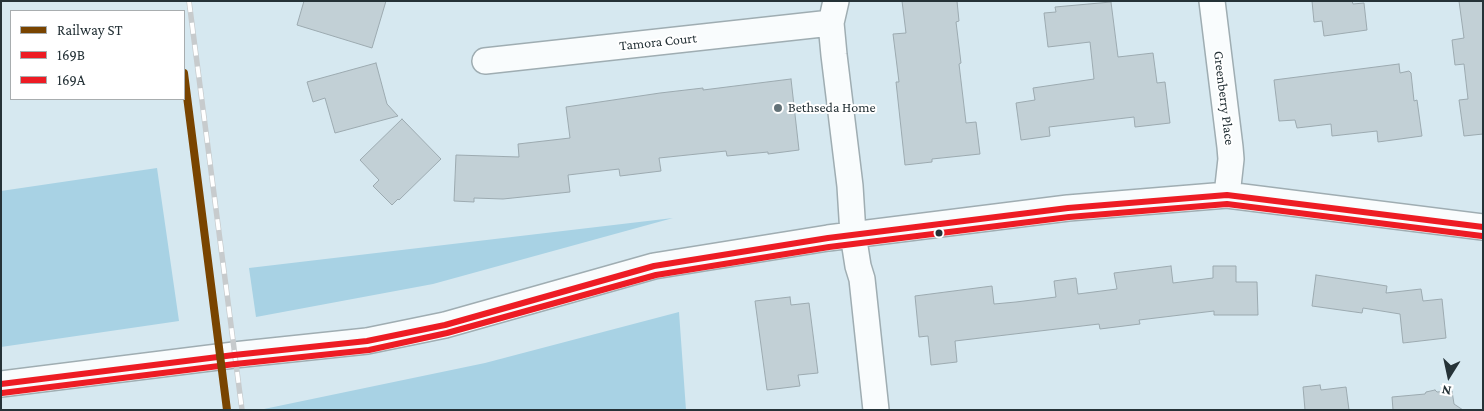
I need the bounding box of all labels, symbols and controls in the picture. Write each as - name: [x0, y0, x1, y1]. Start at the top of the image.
- legend: [10, 10, 185, 100]
- text: Railway ST: [57, 22, 123, 38]
- street label: Tamora Court: [618, 30, 698, 54]
- text: 169B: [57, 47, 85, 63]
- street label: Greenberry Place: [1210, 50, 1238, 146]
- text: 169A: [57, 72, 85, 88]
- place label: Bethseda Home: [788, 100, 876, 116]
- marker: Bethseda Home: [772, 102, 784, 114]
- unlabelled marker: [934, 228, 944, 238]
- north arrow: [1424, 351, 1474, 401]
- text: N: [1440, 382, 1452, 399]

